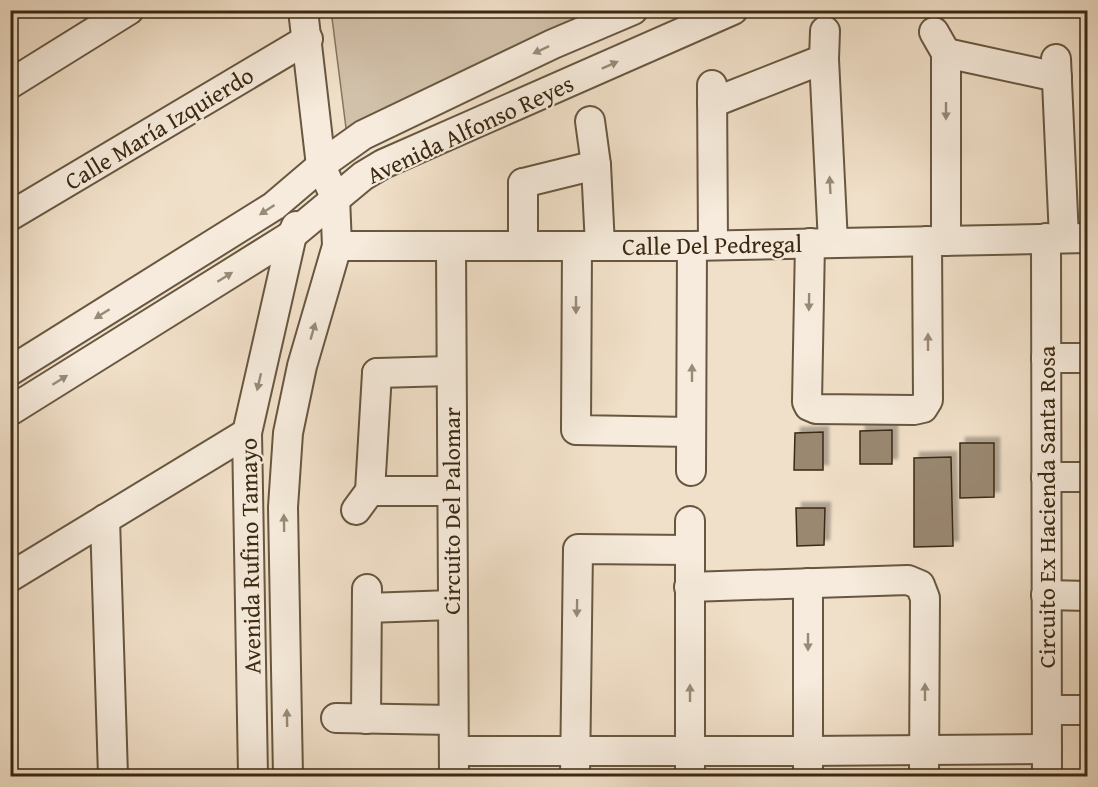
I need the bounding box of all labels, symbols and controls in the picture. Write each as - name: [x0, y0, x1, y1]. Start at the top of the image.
- one-way arrow: [532, 46, 549, 55]
- street label: Calle María Izquierdo: [58, 58, 260, 198]
- one-way arrow: [601, 60, 619, 70]
- street label: Avenida Alfonso Reyes: [361, 66, 579, 192]
- one-way arrow: [941, 102, 951, 121]
- one-way arrow: [825, 175, 834, 194]
- one-way arrow: [259, 205, 275, 216]
- street label: Calle Del Pedregal: [622, 226, 803, 264]
- one-way arrow: [217, 271, 233, 282]
- one-way arrow: [804, 292, 814, 311]
- one-way arrow: [571, 295, 581, 314]
- one-way arrow: [93, 308, 110, 319]
- one-way arrow: [308, 322, 318, 340]
- one-way arrow: [923, 332, 933, 351]
- street label: Circuito Ex Hacienda Santa Rosa: [1029, 345, 1064, 668]
- one-way arrow: [687, 364, 697, 383]
- one-way arrow: [253, 373, 263, 392]
- one-way arrow: [52, 375, 68, 386]
- street label: Circuito Del Palomar: [434, 407, 469, 615]
- street label: Avenida Rufino Tamayo: [230, 437, 270, 675]
- one-way arrow: [279, 514, 289, 533]
- one-way arrow: [572, 598, 582, 617]
- one-way arrow: [803, 632, 813, 651]
- one-way arrow: [685, 683, 695, 702]
- one-way arrow: [920, 683, 929, 702]
- one-way arrow: [282, 709, 292, 728]

